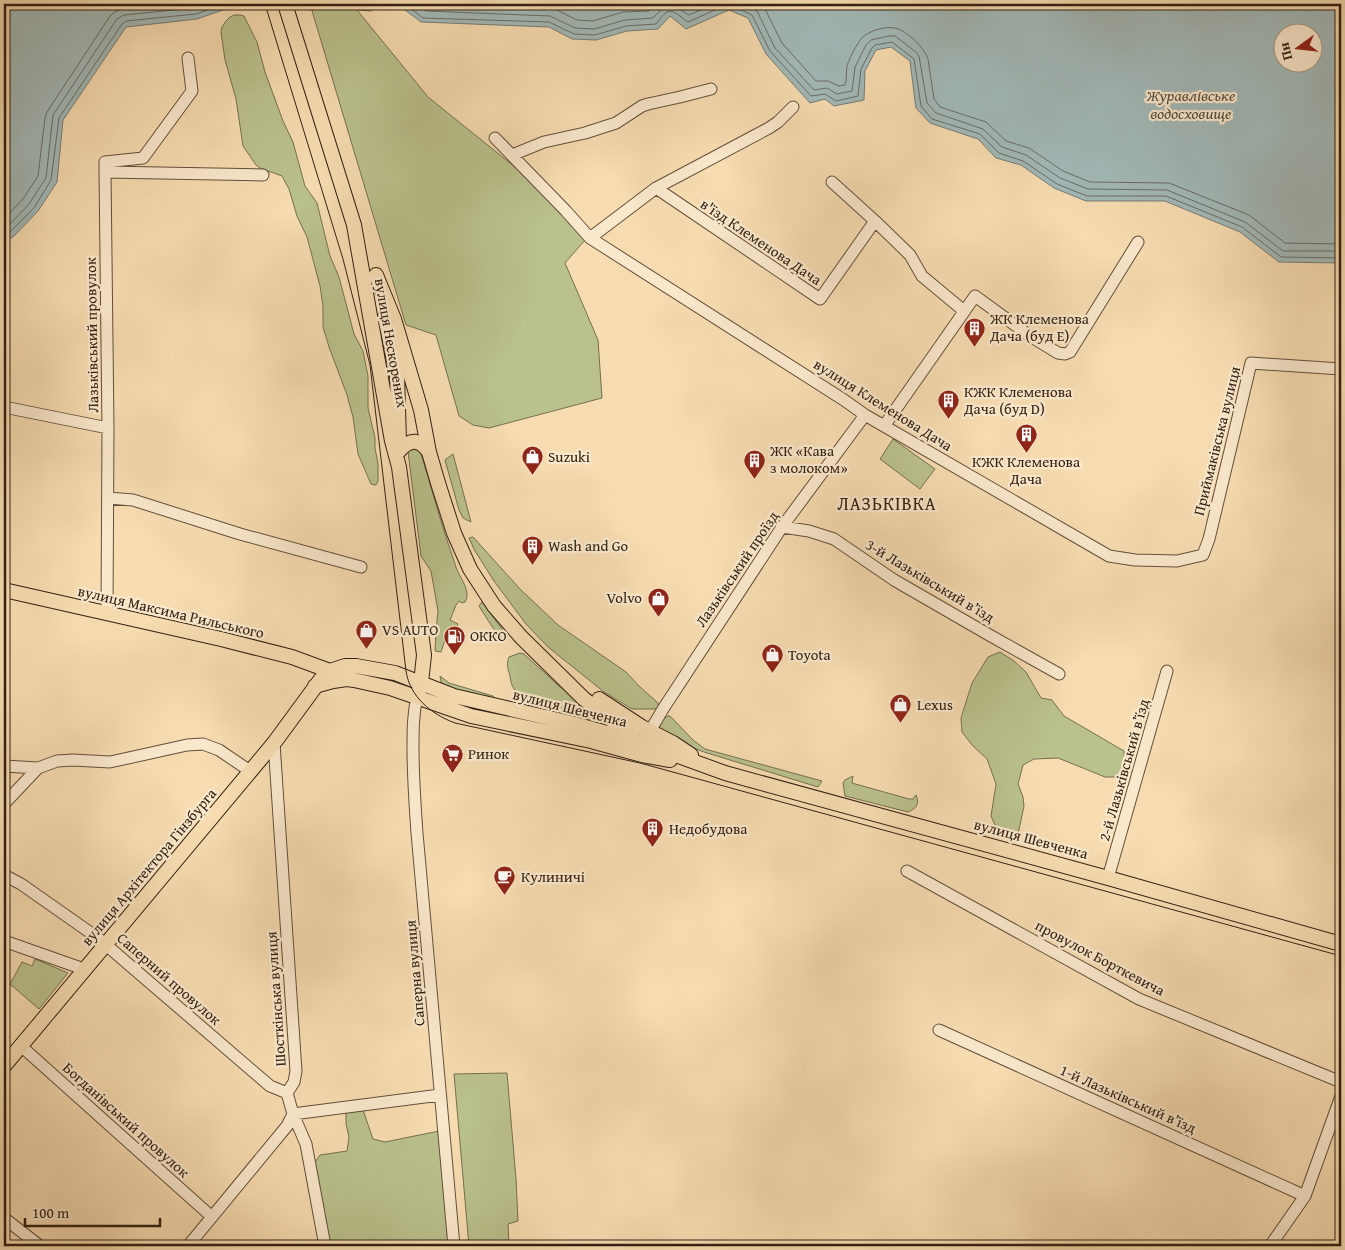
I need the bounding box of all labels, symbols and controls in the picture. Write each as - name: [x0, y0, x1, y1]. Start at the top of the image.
- north arrow: [1272, 22, 1322, 72]
- text: Пн: [1273, 40, 1297, 63]
- water label: Журавлівське водосховище: [1146, 83, 1236, 125]
- street label: в'їзд Клеменова Дача: [697, 193, 827, 290]
- street label: Лазьківський провулок: [80, 257, 103, 413]
- street label: вулиця Нескорених: [370, 277, 413, 410]
- place label: ЖК Клеменова Дача (буд Е): [989, 308, 1090, 346]
- building icon: ЖК Клеменова Дача (буд Е): [962, 316, 986, 347]
- street label: вулиця Клеменова Дача: [810, 353, 957, 456]
- street label: Приймаківська вулиця: [1188, 364, 1245, 518]
- place label: КЖК Клеменова Дача (буд D): [963, 381, 1073, 419]
- building icon: КЖК Клеменова Дача (буд D): [936, 389, 960, 420]
- building icon: КЖК Клеменова Дача: [1014, 422, 1038, 453]
- place label: ЖК «Кава з молоком»: [769, 440, 848, 478]
- shop icon: Suzuki: [520, 445, 544, 476]
- place label: Suzuki: [548, 446, 590, 467]
- building icon: ЖК «Кава з молоком»: [742, 448, 766, 479]
- place label: КЖК Клеменова Дача: [972, 451, 1081, 489]
- district label: ЛАЗЬКІВКА: [837, 490, 937, 517]
- street label: Лазьківський проїзд: [690, 507, 783, 631]
- building icon: Wash and Go: [520, 534, 544, 565]
- street label: 3-й Лазьківський в’їзд: [862, 534, 999, 627]
- place label: Wash and Go: [548, 535, 629, 556]
- street label: вулиця Максима Рильського: [76, 580, 267, 643]
- shop icon: Volvo: [646, 586, 670, 617]
- place label: Volvo: [606, 587, 642, 608]
- shop icon: VS AUTO: [354, 618, 378, 649]
- place label: VS AUTO: [382, 619, 438, 640]
- fuel station icon: ОККО: [442, 624, 466, 655]
- place label: ОККО: [470, 625, 507, 646]
- shop icon: Toyota: [760, 643, 784, 674]
- place label: Toyota: [788, 644, 831, 665]
- street label: вулиця Шевченка: [511, 683, 630, 732]
- shop icon: Lexus: [889, 693, 913, 724]
- place label: Lexus: [917, 694, 953, 715]
- street label: 2-й Лазьківський в’їзд: [1093, 696, 1154, 843]
- supermarket icon: Ринок: [440, 742, 464, 773]
- place label: Ринок: [468, 743, 509, 764]
- street label: вулиця Архітектора Гінзбурга: [76, 783, 221, 950]
- street label: вулиця Шевченка: [972, 813, 1091, 864]
- building icon: Недобудова: [641, 817, 665, 848]
- place label: Недобудова: [669, 818, 748, 839]
- cafe icon: Кулиничі: [493, 865, 517, 896]
- place label: Кулиничі: [521, 866, 585, 887]
- street label: провулок Борткевича: [1032, 914, 1169, 1001]
- street label: Саперна вулиця: [399, 919, 430, 1027]
- street label: Саперний провулок: [113, 928, 226, 1030]
- street label: Шосткінська вулиця: [260, 930, 291, 1067]
- street label: Богданівський провулок: [58, 1057, 194, 1182]
- street label: 1-й Лазьківський в’їзд: [1057, 1059, 1200, 1138]
- scale bar: [25, 1195, 160, 1227]
- text: 100 m: [32, 1202, 70, 1223]

